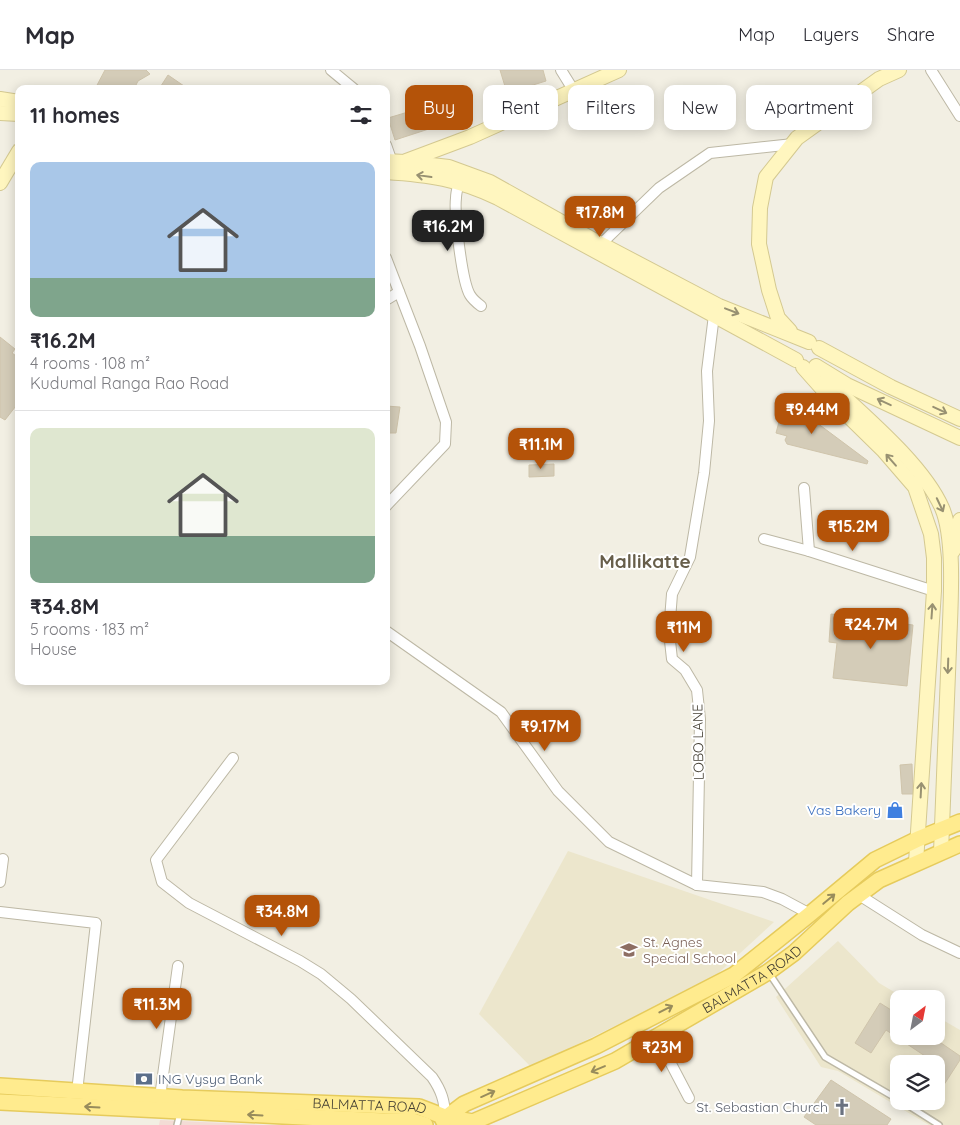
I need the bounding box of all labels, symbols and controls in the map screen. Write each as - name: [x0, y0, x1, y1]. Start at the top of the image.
- text: Map: [25, 20, 75, 50]
- text: Map: [738, 23, 775, 46]
- text: Layers: [803, 23, 859, 46]
- text: Share: [887, 23, 935, 46]
- chip: Buy: [405, 85, 473, 130]
- chip: Rent: [483, 85, 558, 130]
- chip: Filters: [568, 85, 654, 130]
- chip: New: [664, 85, 736, 130]
- chip: Apartment: [746, 85, 872, 130]
- icon: filters: [347, 101, 375, 129]
- text: 11 homes: [30, 102, 120, 128]
- one-way arrow: [417, 170, 433, 180]
- icon: home: [158, 195, 248, 285]
- pin: ₹17.8M: [559, 196, 641, 238]
- text: ₹17.8M: [576, 202, 624, 222]
- pin: ₹16.2M: [407, 210, 489, 252]
- text: ₹16.2M: [423, 216, 473, 236]
- one-way arrow: [724, 307, 739, 316]
- text: ₹16.2M: [30, 327, 96, 353]
- text: 4 rooms · 108 m²: [30, 353, 150, 373]
- text: Kudumal Ranga Rao Road: [30, 373, 229, 393]
- pin: ₹9.44M: [771, 392, 853, 435]
- one-way arrow: [877, 396, 892, 406]
- text: ₹9.44M: [786, 399, 838, 419]
- one-way arrow: [932, 406, 947, 415]
- pin: ₹11.1M: [500, 428, 582, 470]
- text: ₹11.1M: [519, 434, 563, 454]
- one-way arrow: [886, 453, 897, 466]
- icon: home: [158, 460, 248, 550]
- one-way arrow: [936, 497, 946, 512]
- pin: ₹15.2M: [812, 510, 894, 552]
- text: ₹15.2M: [828, 516, 878, 536]
- district label: Mallikatte: [599, 549, 691, 573]
- text: ₹34.8M: [30, 593, 99, 619]
- one-way arrow: [928, 603, 937, 619]
- pin: ₹24.7M: [830, 608, 912, 650]
- pin: ₹11M: [654, 610, 714, 653]
- text: ₹24.7M: [844, 614, 898, 634]
- text: ₹11M: [667, 617, 701, 637]
- text: 5 rooms · 183 m²: [30, 619, 149, 639]
- text: House: [30, 639, 77, 659]
- one-way arrow: [943, 658, 953, 674]
- street label: LOBO LANE: [688, 704, 708, 780]
- pin: ₹9.17M: [504, 710, 586, 752]
- text: ₹9.17M: [521, 716, 569, 736]
- one-way arrow: [916, 783, 926, 799]
- shop icon: Vas Bakery: [885, 800, 905, 820]
- place label: Vas Bakery: [807, 801, 881, 819]
- one-way arrow: [822, 893, 835, 904]
- pin: ₹34.8M: [241, 894, 323, 937]
- text: ₹34.8M: [256, 901, 308, 921]
- place label: St. Agnes Special School: [643, 933, 736, 967]
- school or university icon: St. Agnes Special School: [619, 940, 639, 960]
- street label: BALMATTA ROAD: [699, 941, 806, 1017]
- pin: ₹11.3M: [116, 988, 198, 1030]
- north arrow: [890, 990, 945, 1045]
- map controls: [890, 990, 945, 1110]
- text: ₹11.3M: [134, 994, 180, 1014]
- one-way arrow: [658, 1004, 673, 1013]
- pin: ₹23M: [632, 1030, 692, 1073]
- text: ₹23M: [642, 1037, 682, 1057]
- button: layers: [890, 1055, 945, 1110]
- one-way arrow: [591, 1064, 606, 1074]
- bank icon: ING Vysya Bank: [134, 1069, 154, 1089]
- place label: ING Vysya Bank: [158, 1070, 262, 1088]
- one-way arrow: [480, 1088, 495, 1098]
- street label: BALMATTA ROAD: [312, 1094, 429, 1118]
- church icon: St. Sebastian Church: [832, 1097, 852, 1117]
- place label: St. Sebastian Church: [696, 1098, 828, 1116]
- one-way arrow: [85, 1102, 101, 1111]
- one-way arrow: [247, 1110, 263, 1119]

